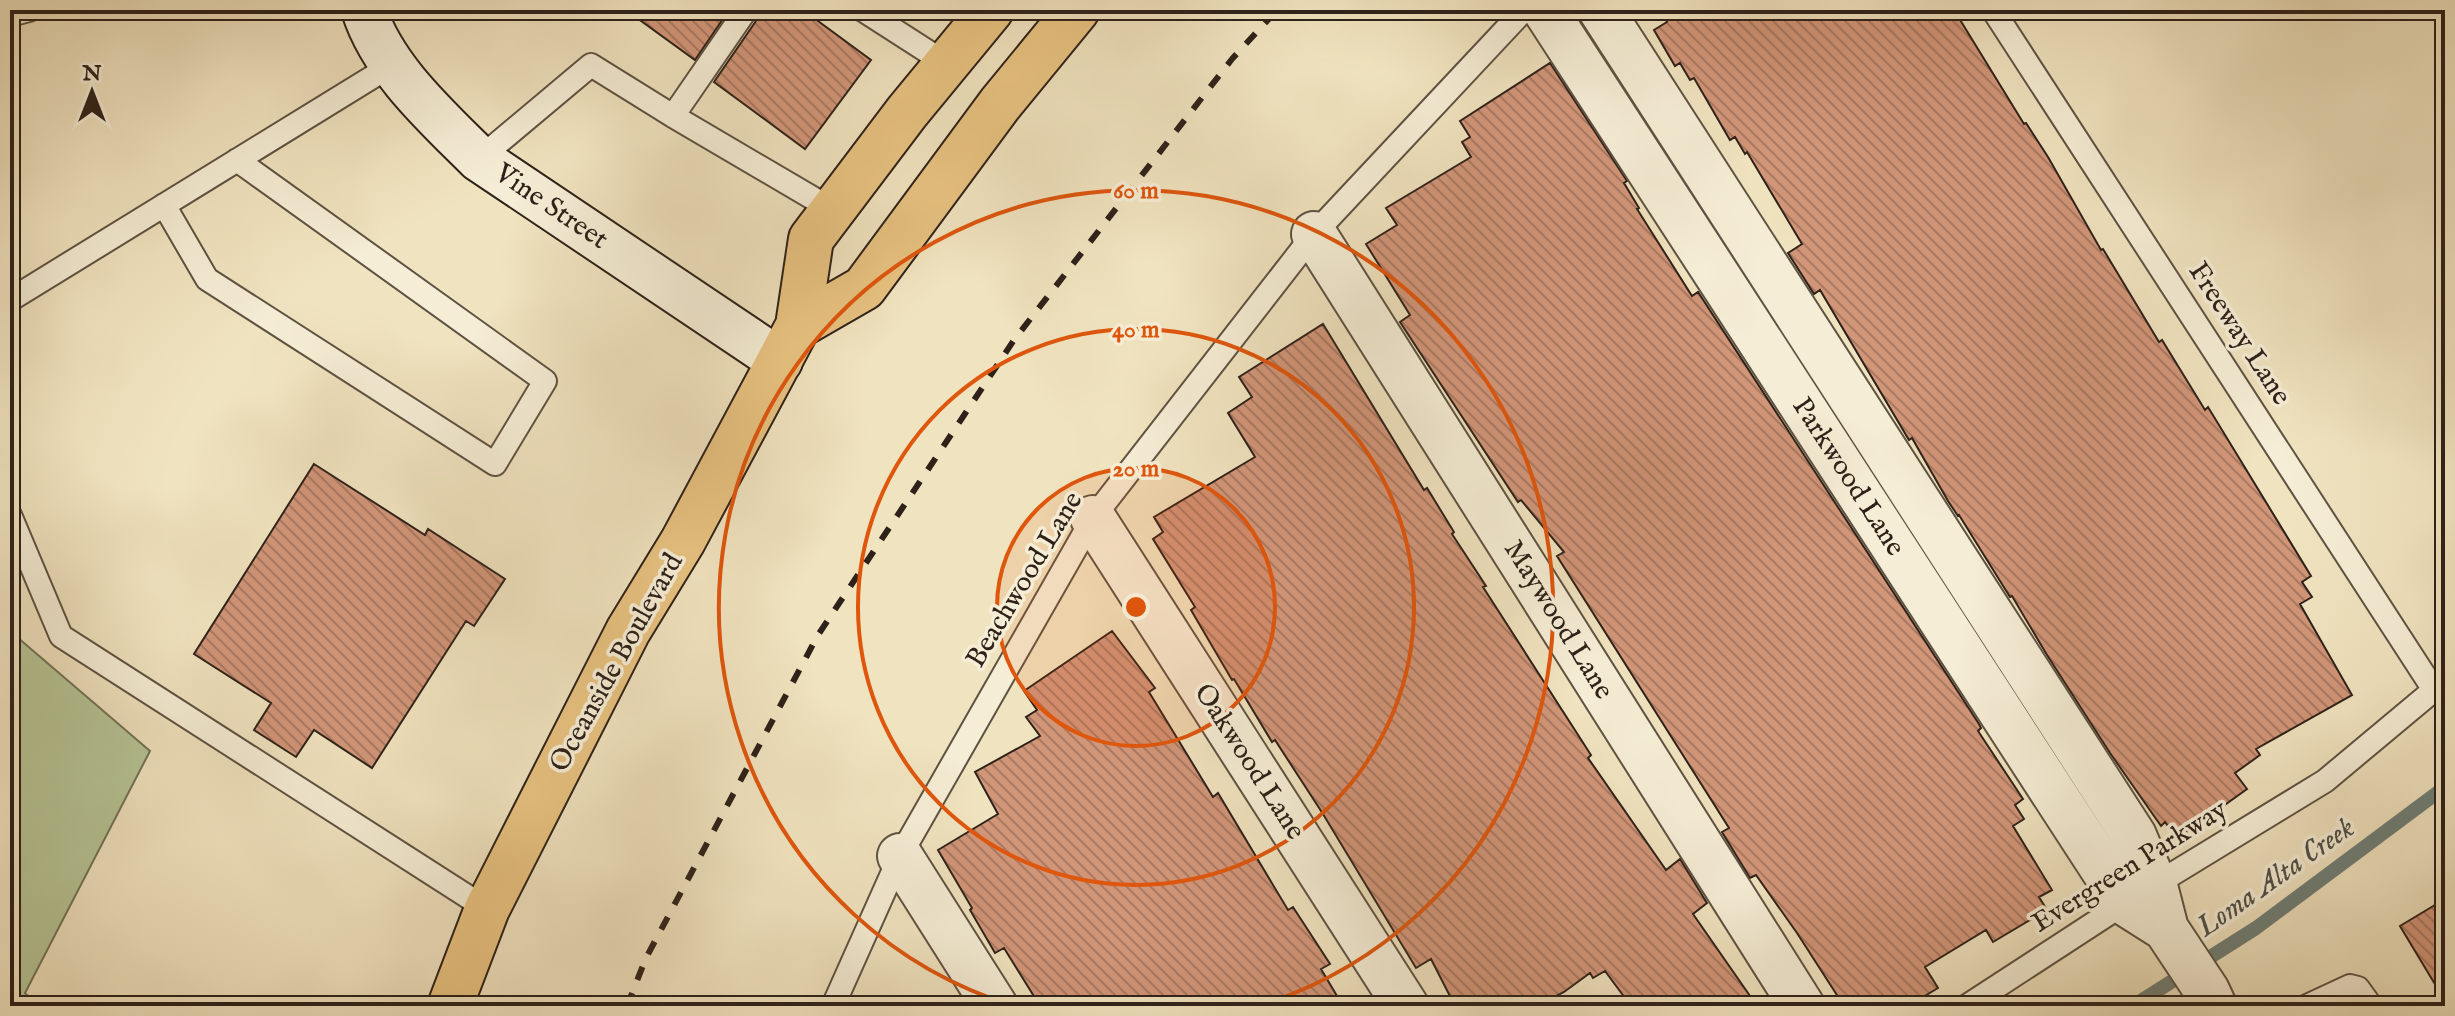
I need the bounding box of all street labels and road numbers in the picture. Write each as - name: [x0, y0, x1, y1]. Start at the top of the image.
- street label: Vine Street: [487, 156, 615, 258]
- street label: Freeway Lane: [2180, 256, 2298, 412]
- street label: Parkwood Lane: [1784, 391, 1912, 563]
- street label: Beachwood Lane: [959, 486, 1091, 674]
- street label: Maywood Lane: [1495, 534, 1621, 706]
- street label: Oceanside Boulevard: [542, 548, 692, 778]
- street label: Oakwood Lane: [1186, 677, 1313, 847]
- street label: Evergreen Parkway: [2026, 793, 2234, 941]

